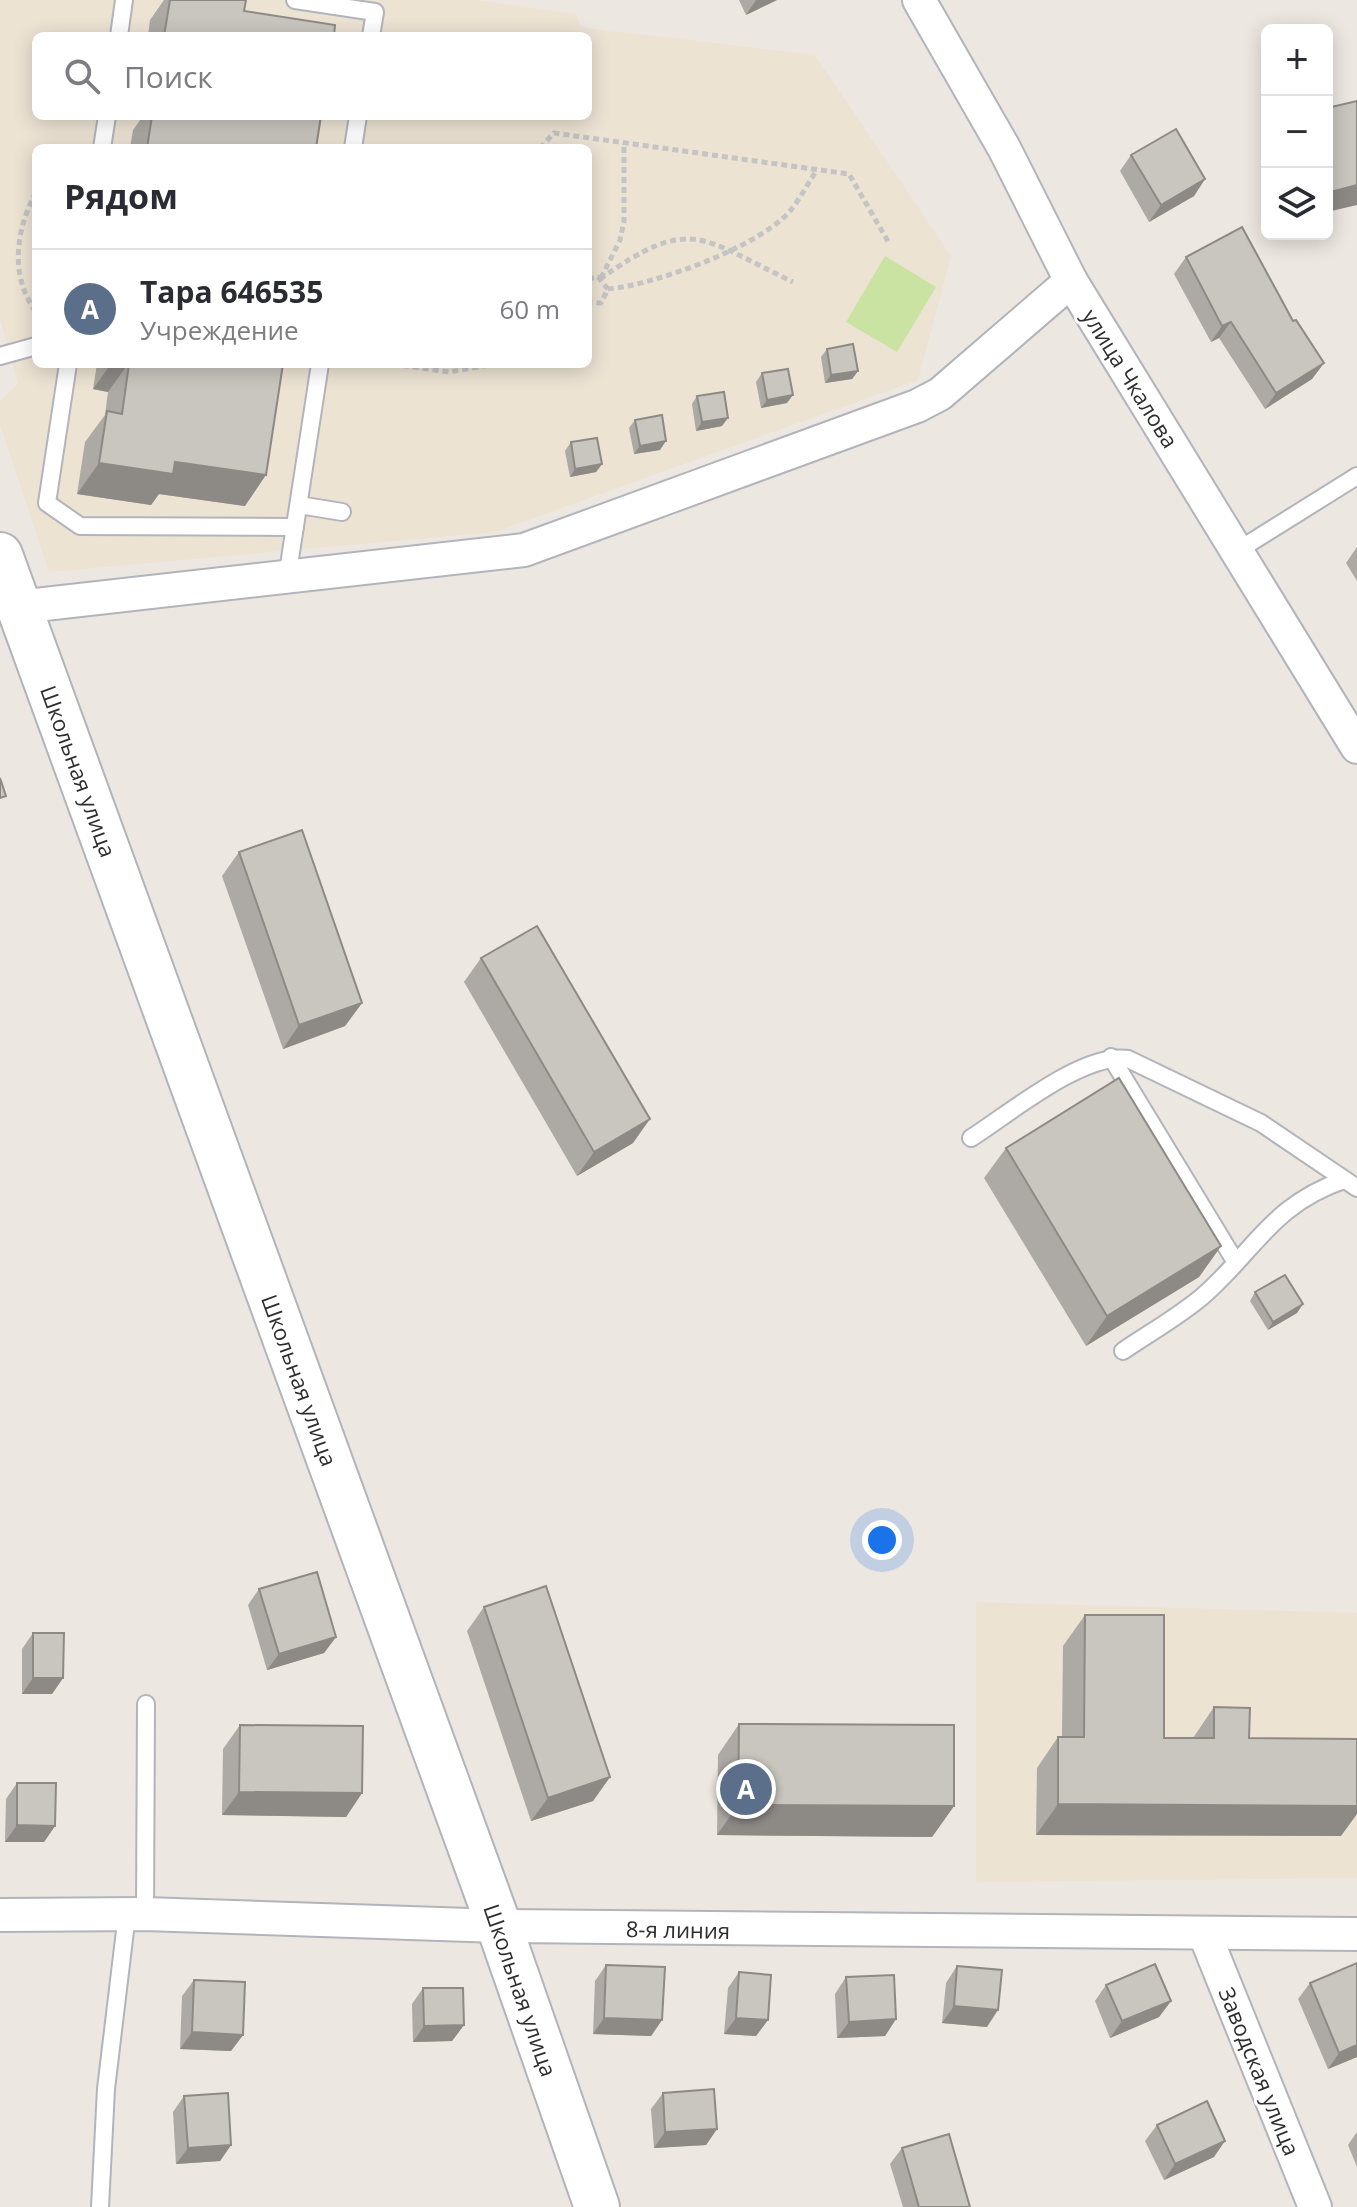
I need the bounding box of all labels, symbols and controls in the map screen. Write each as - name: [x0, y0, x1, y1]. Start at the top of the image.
- map controls: [1261, 24, 1333, 240]
- button: +: [1261, 24, 1333, 96]
- search box: [32, 32, 592, 120]
- icon: search: [60, 54, 104, 98]
- text: Поиск: [124, 56, 213, 97]
- button: −: [1261, 96, 1333, 168]
- button: layers: [1261, 168, 1333, 240]
- text: Рядом: [64, 173, 178, 219]
- text: Тара 646535: [140, 271, 323, 312]
- text: A: [81, 291, 99, 327]
- text: 60 m: [499, 291, 560, 327]
- street label: улица Чкалова: [1076, 303, 1186, 453]
- text: Учреждение: [140, 312, 299, 348]
- street label: Школьная улица: [34, 681, 124, 861]
- street label: Школьная улица: [255, 1290, 345, 1470]
- your location: [862, 1520, 902, 1560]
- pin: A: [720, 1759, 772, 1819]
- street label: Школьная улица: [477, 1900, 565, 2080]
- street label: 8-я линия: [626, 1913, 730, 1945]
- street label: Заводская улица: [1213, 1982, 1307, 2160]

